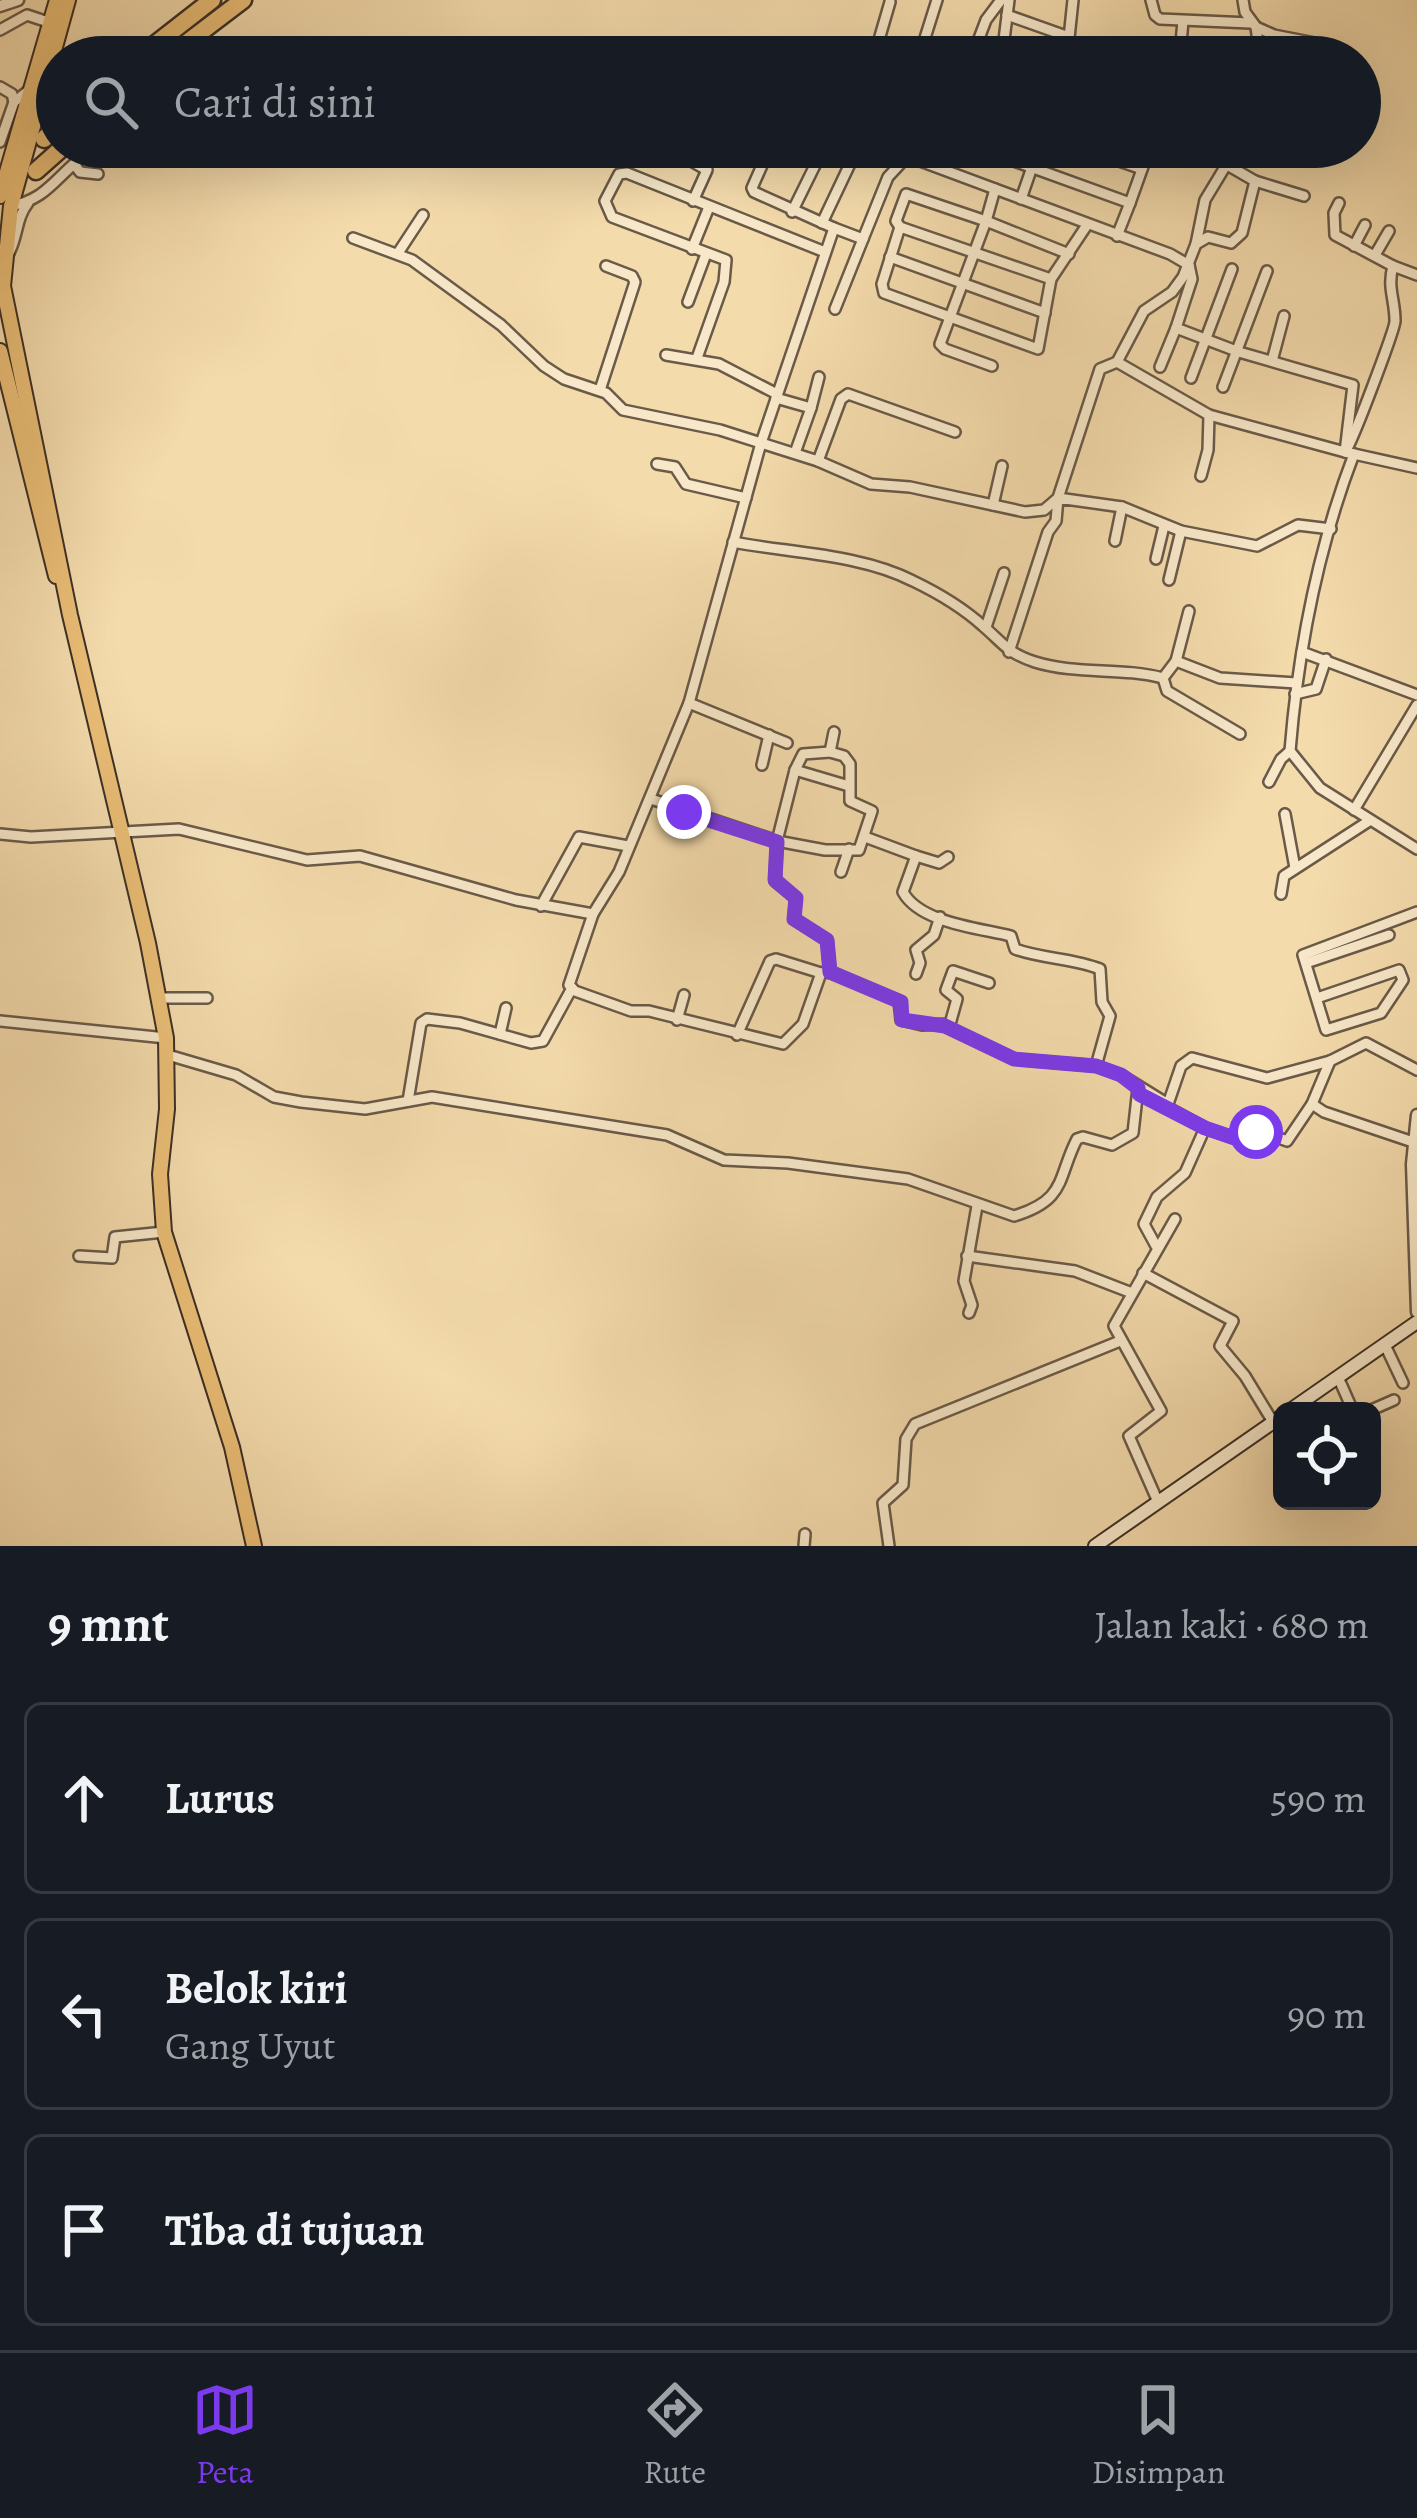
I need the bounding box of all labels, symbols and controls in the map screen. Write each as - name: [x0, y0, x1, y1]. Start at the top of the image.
- search box: [36, 36, 1381, 168]
- icon: search: [78, 69, 144, 135]
- text: Cari di sini: [174, 71, 376, 133]
- route end: [657, 785, 711, 839]
- route start: [1229, 1105, 1283, 1159]
- map controls: [1273, 1402, 1381, 1510]
- button: locate: [1273, 1402, 1381, 1510]
- text: 9 mnt: [48, 1589, 169, 1659]
- text: Jalan kaki · 680 m: [1094, 1598, 1369, 1651]
- icon: ahead: [51, 1765, 117, 1831]
- text: Lurus: [165, 1767, 275, 1829]
- text: 590 m: [1271, 1772, 1366, 1825]
- text: Belok kiri: [165, 1957, 348, 2019]
- icon: left: [51, 1981, 117, 2047]
- text: 90 m: [1287, 1988, 1366, 2041]
- text: Gang Uyut: [165, 2019, 335, 2072]
- icon: arrive: [51, 2197, 117, 2263]
- text: Tiba di tujuan: [165, 2199, 424, 2261]
- tab: Peta: [192, 2377, 258, 2494]
- tab: Rute: [642, 2377, 708, 2494]
- tab: Disimpan: [1092, 2377, 1225, 2494]

